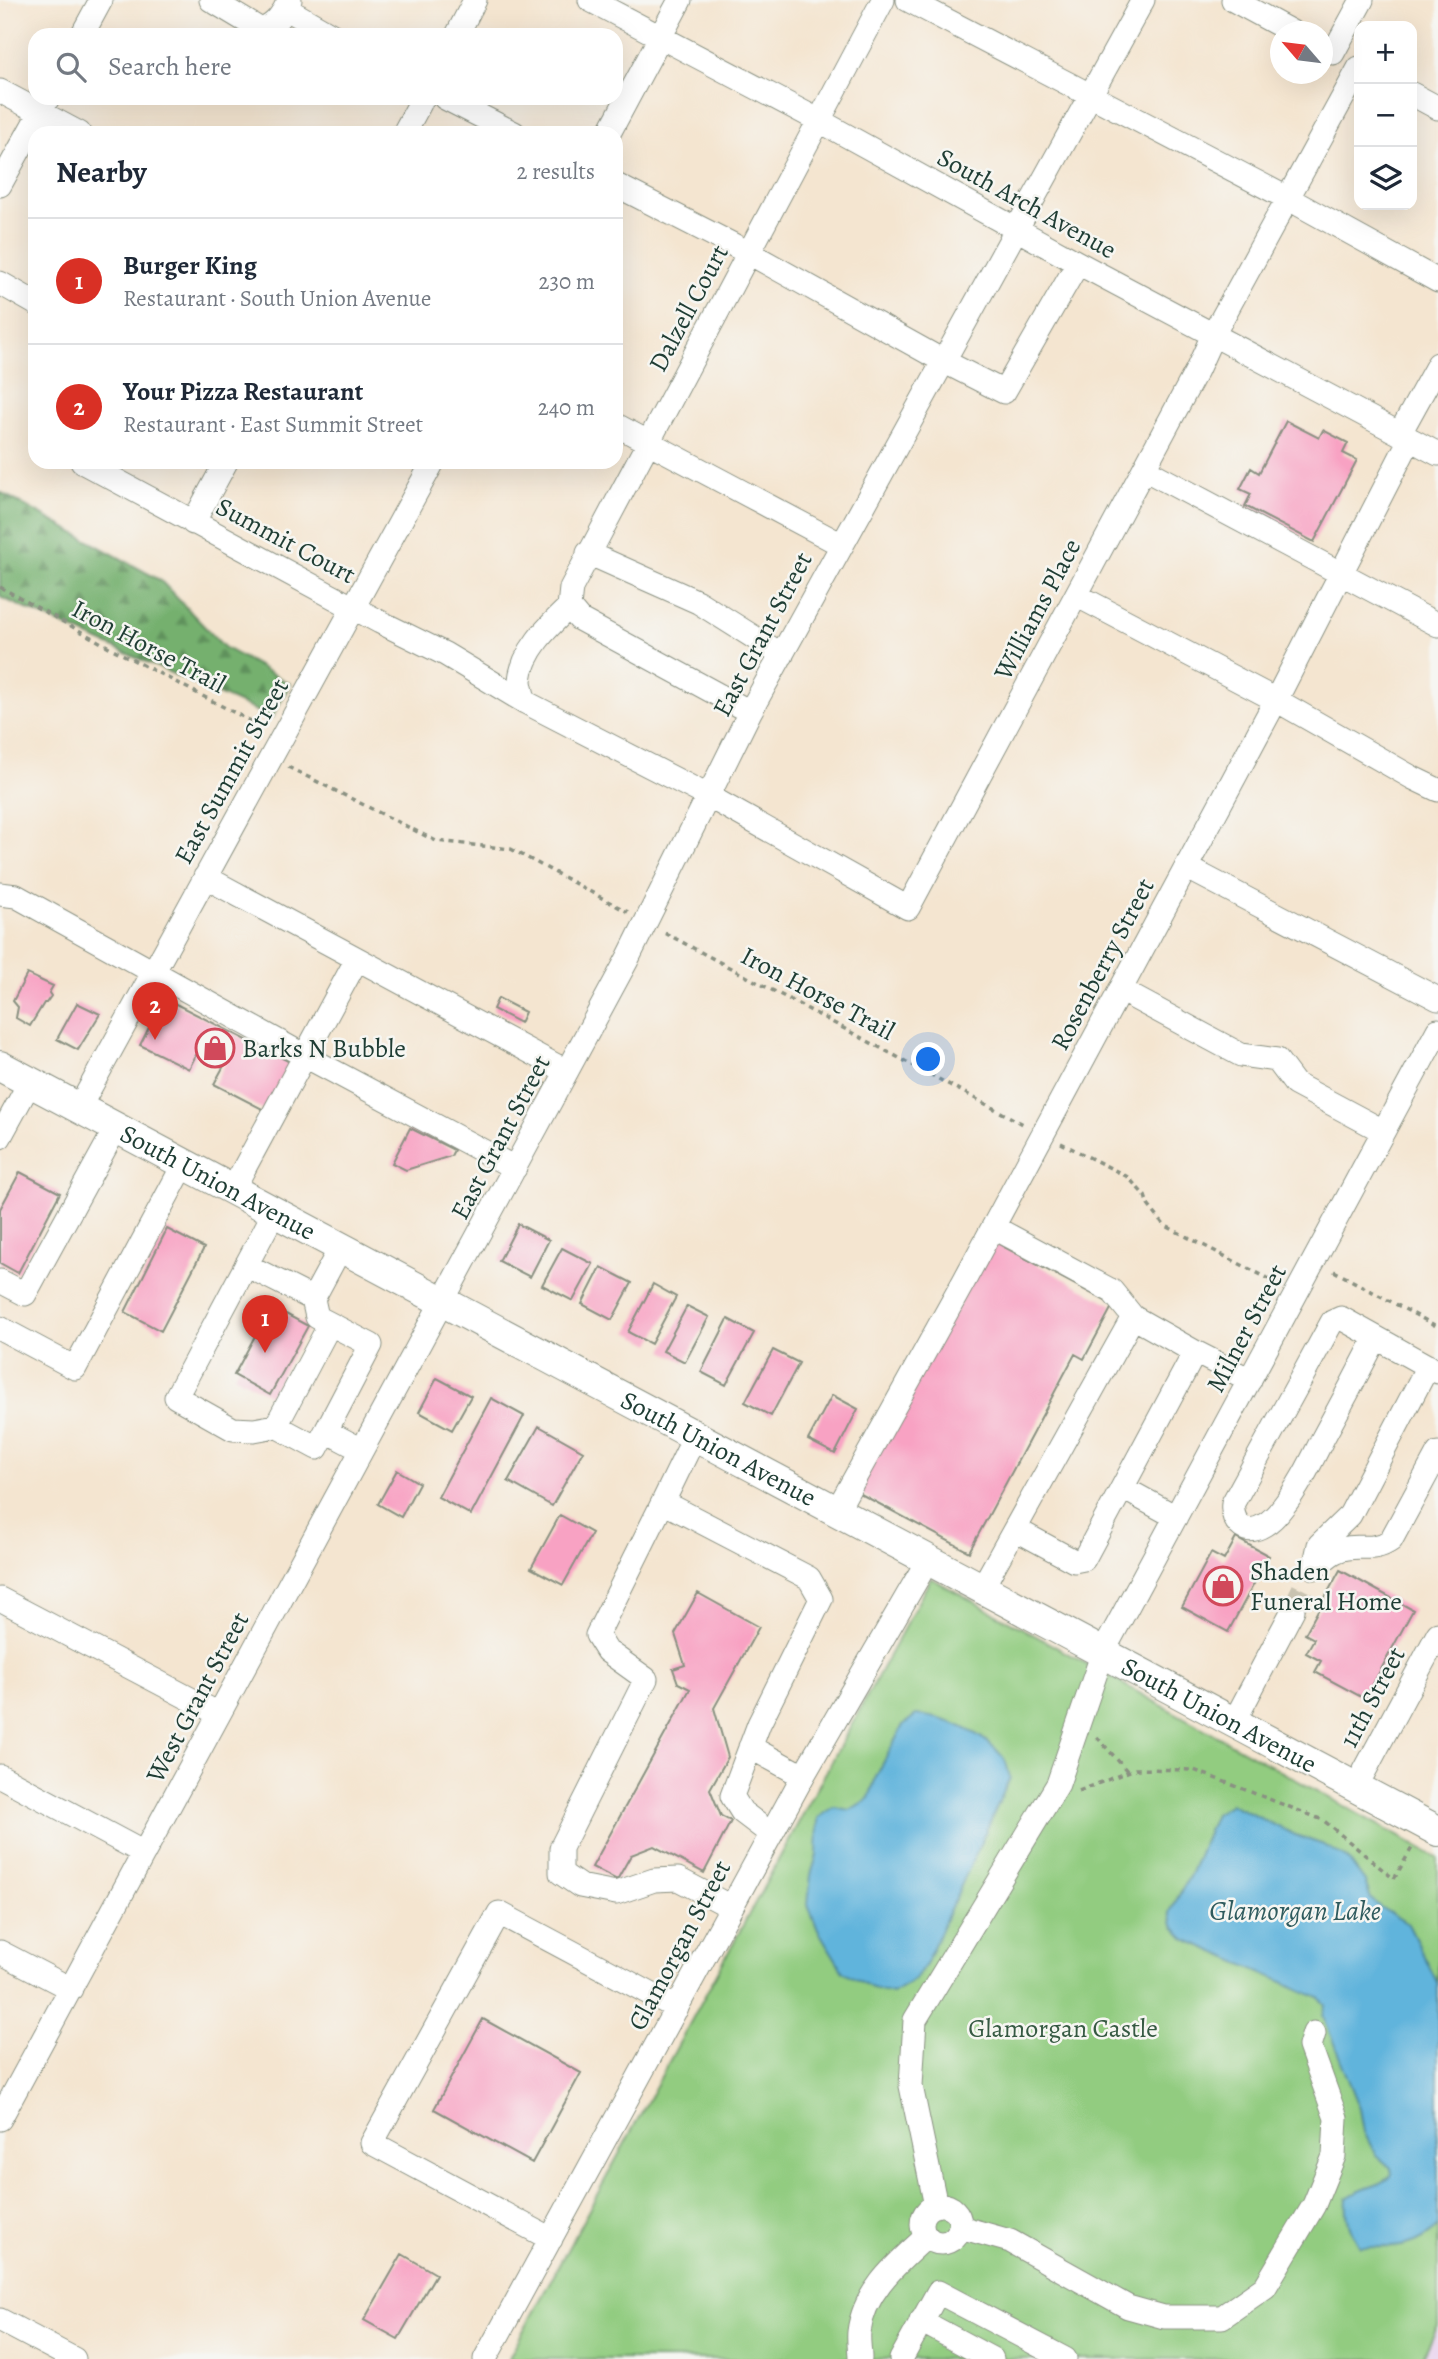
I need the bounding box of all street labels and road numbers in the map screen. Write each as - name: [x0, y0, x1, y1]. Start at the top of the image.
- street label: South Arch Avenue: [931, 140, 1123, 267]
- street label: Dalzell Court: [640, 238, 737, 378]
- street label: Summit Court: [210, 489, 362, 592]
- street label: Williams Place: [985, 533, 1089, 687]
- street label: East Grant Street: [704, 545, 821, 723]
- street label: Iron Horse Trail: [66, 591, 232, 702]
- street label: East Summit Street: [166, 672, 297, 870]
- street label: Rosenberry Street: [1042, 872, 1163, 1056]
- street label: Iron Horse Trail: [735, 938, 901, 1049]
- street label: East Grant Street: [442, 1048, 559, 1226]
- street label: South Union Avenue: [114, 1116, 322, 1249]
- street label: Milner Street: [1198, 1258, 1295, 1398]
- street label: South Union Avenue: [615, 1382, 822, 1515]
- street label: West Grant Street: [137, 1605, 257, 1790]
- street label: 11th Street: [1331, 1640, 1414, 1754]
- street label: South Union Avenue: [1115, 1649, 1323, 1781]
- street label: Glamorgan Street: [620, 1854, 739, 2037]

